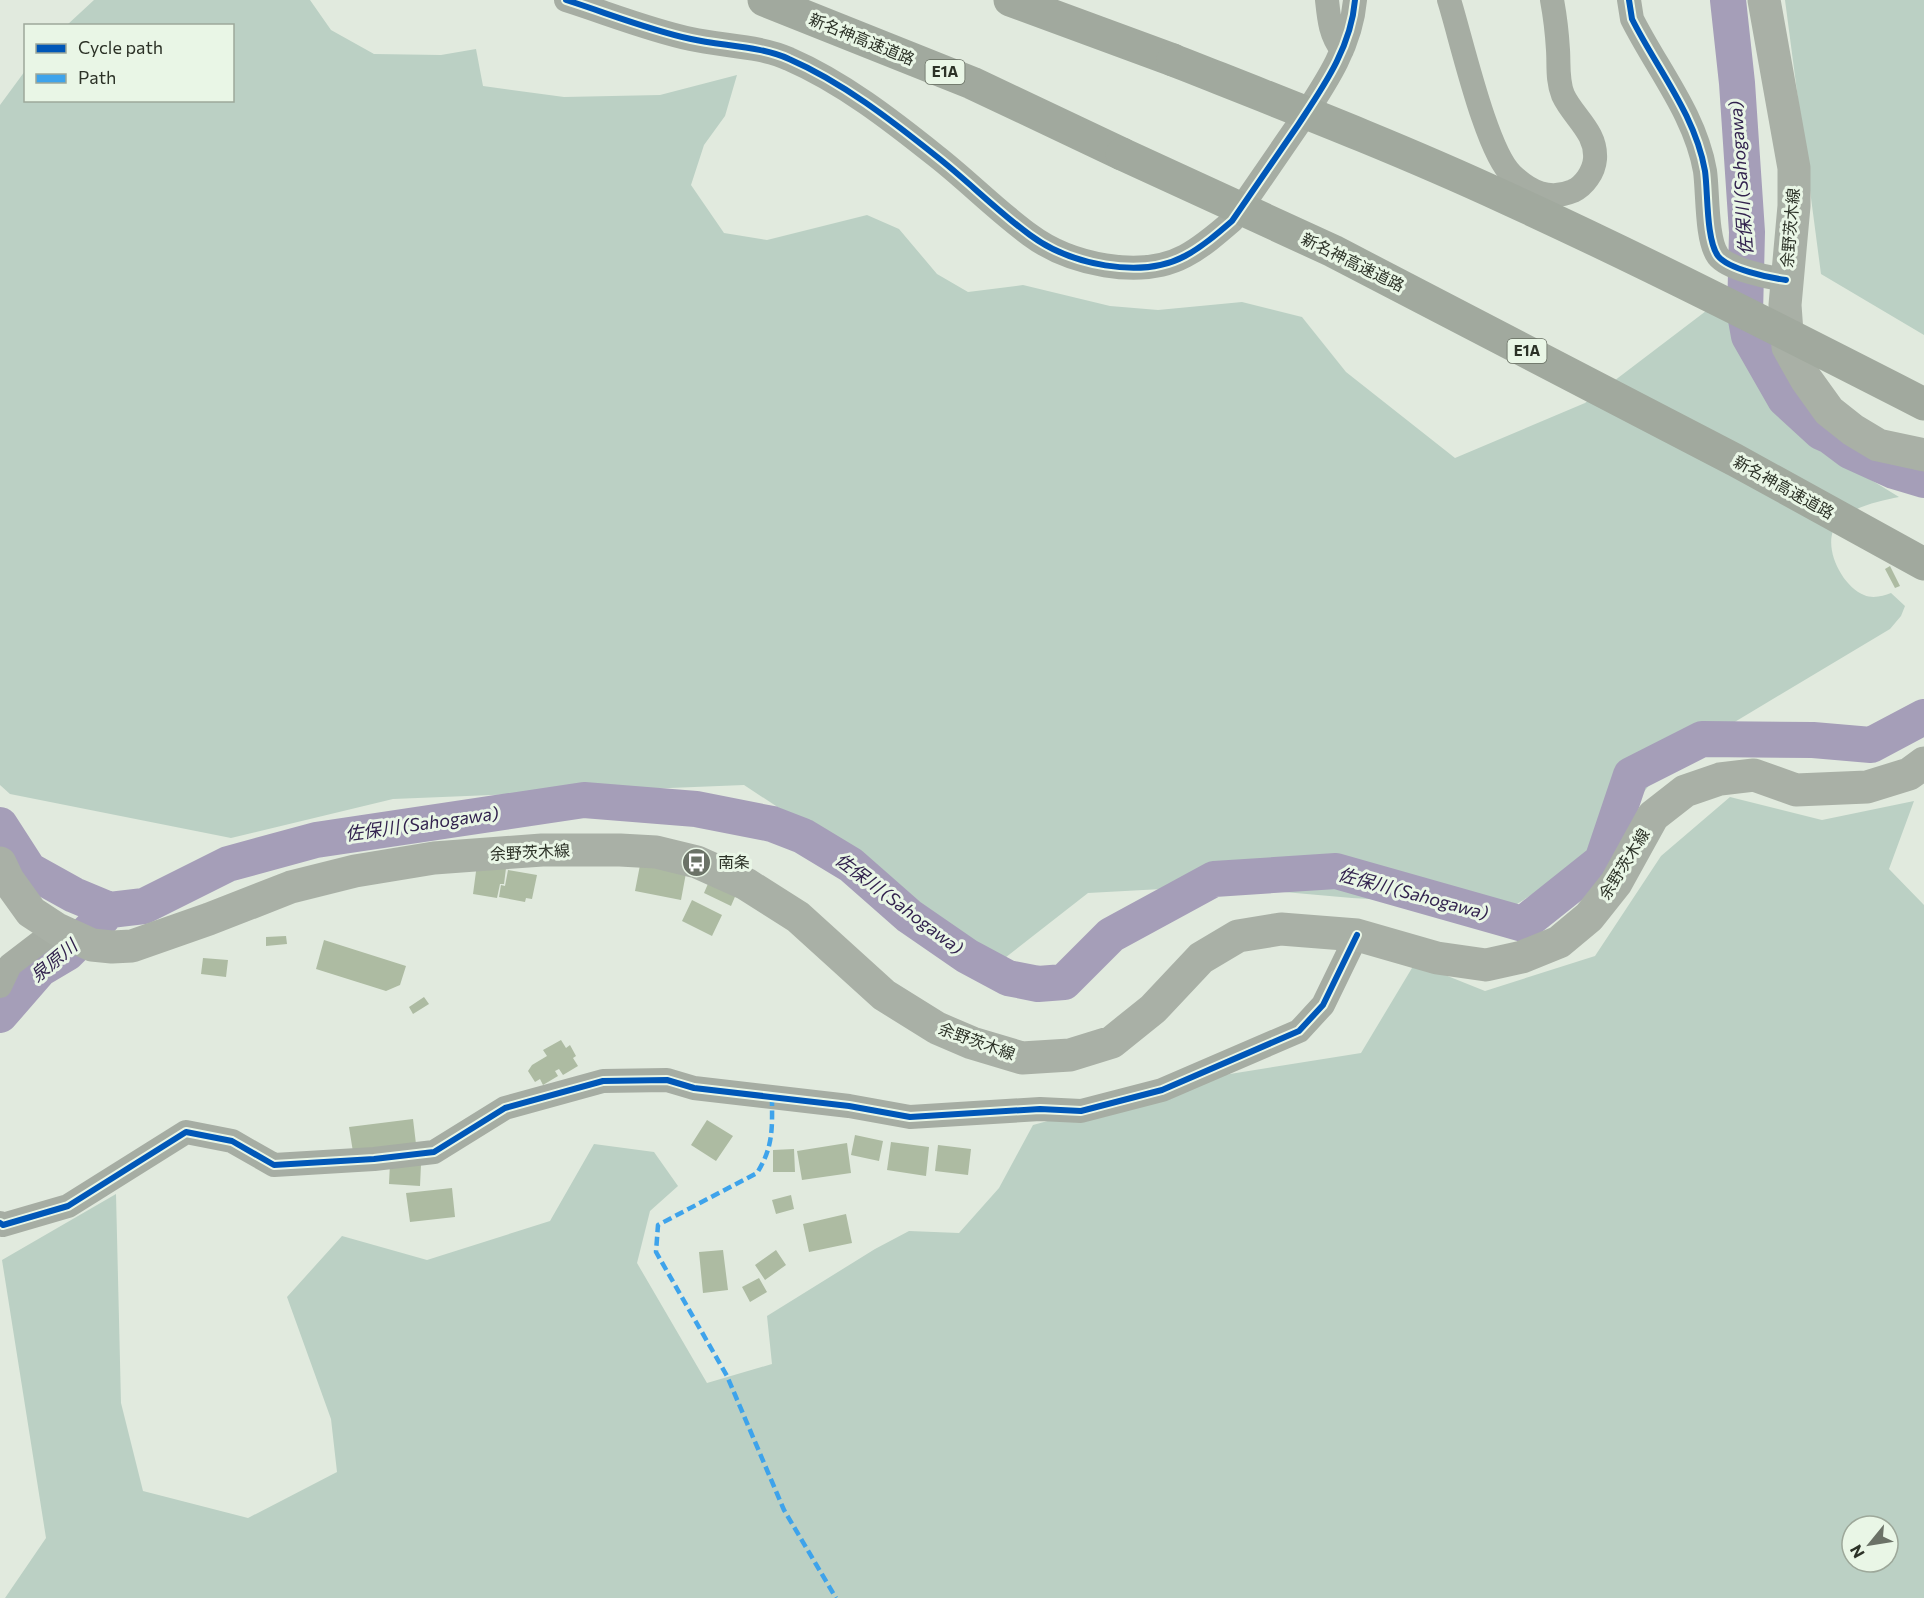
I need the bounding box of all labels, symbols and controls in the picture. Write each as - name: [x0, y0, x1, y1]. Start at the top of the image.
- street label: 新名神高速道路: [807, 9, 918, 68]
- legend: [24, 24, 234, 102]
- text: Cycle path: [78, 36, 163, 58]
- road number: E1A: [926, 60, 964, 84]
- text: Path: [78, 66, 116, 88]
- water label: 佐保川 (Sahogawa): [1724, 100, 1756, 256]
- street label: 余野茨木線: [1777, 187, 1802, 269]
- street label: 新名神高速道路: [1299, 228, 1408, 295]
- road number: E1A: [1508, 339, 1546, 363]
- street label: 新名神高速道路: [1731, 451, 1838, 522]
- water label: 佐保川 (Sahogawa): [344, 801, 500, 845]
- street label: 余野茨木線: [1594, 825, 1653, 903]
- street label: 余野茨木線: [490, 840, 570, 863]
- bus stop icon: 南条: [681, 846, 713, 878]
- water label: 佐保川 (Sahogawa): [831, 848, 968, 959]
- place label: 南条: [718, 852, 750, 871]
- water label: 佐保川 (Sahogawa): [1336, 862, 1491, 924]
- water label: 泉原川: [26, 933, 83, 986]
- street label: 余野茨木線: [936, 1018, 1018, 1063]
- north arrow: [1840, 1514, 1900, 1574]
- text: N: [1845, 1542, 1868, 1562]

